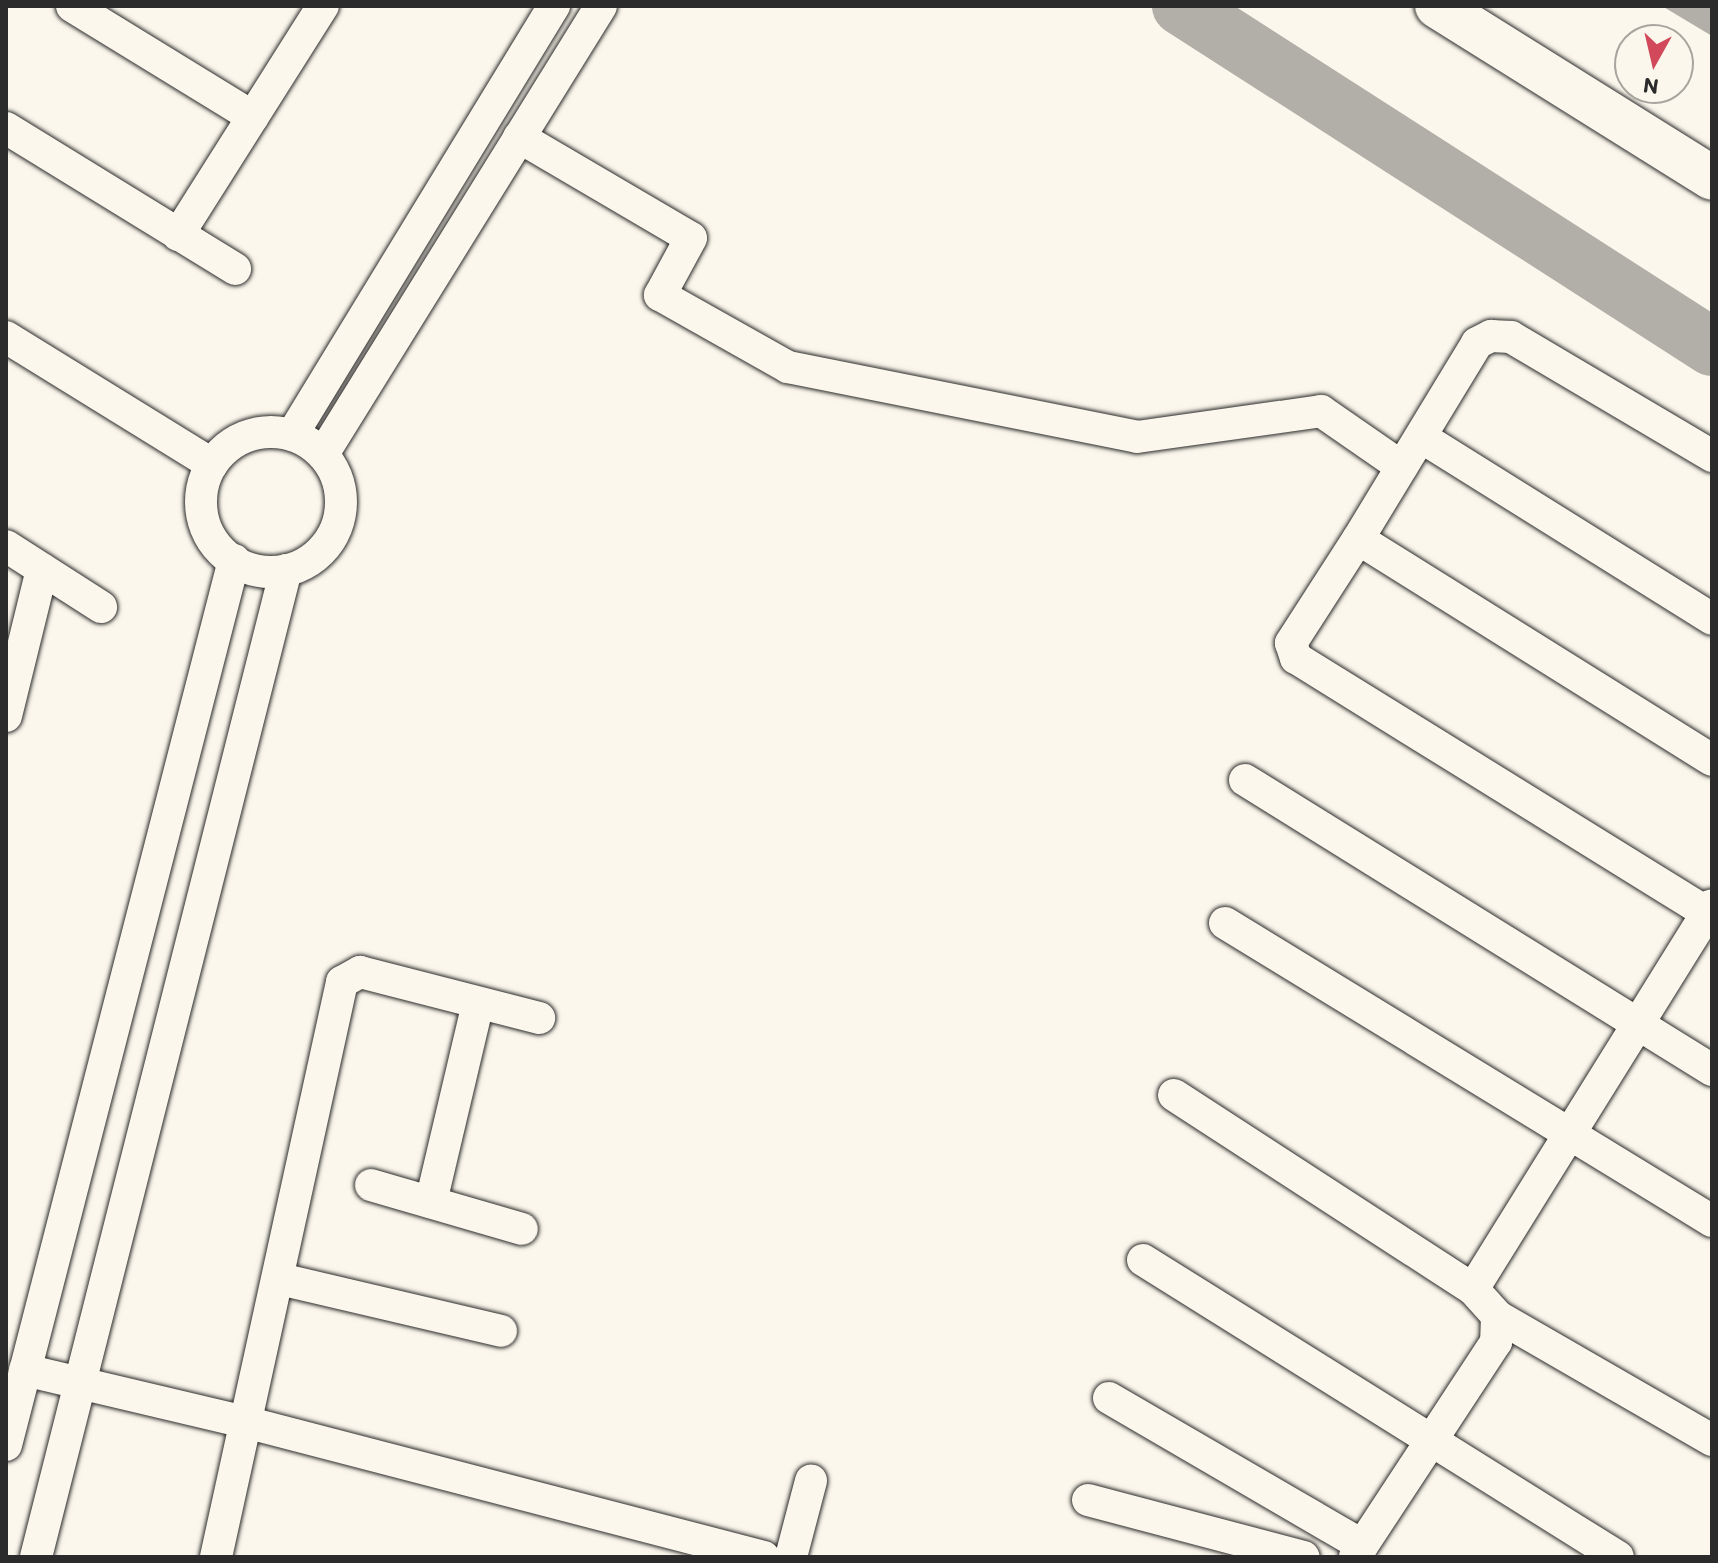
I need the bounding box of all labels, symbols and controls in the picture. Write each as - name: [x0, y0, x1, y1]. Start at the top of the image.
- north arrow: [1614, 24, 1694, 104]
- text: N: [1642, 72, 1660, 101]

